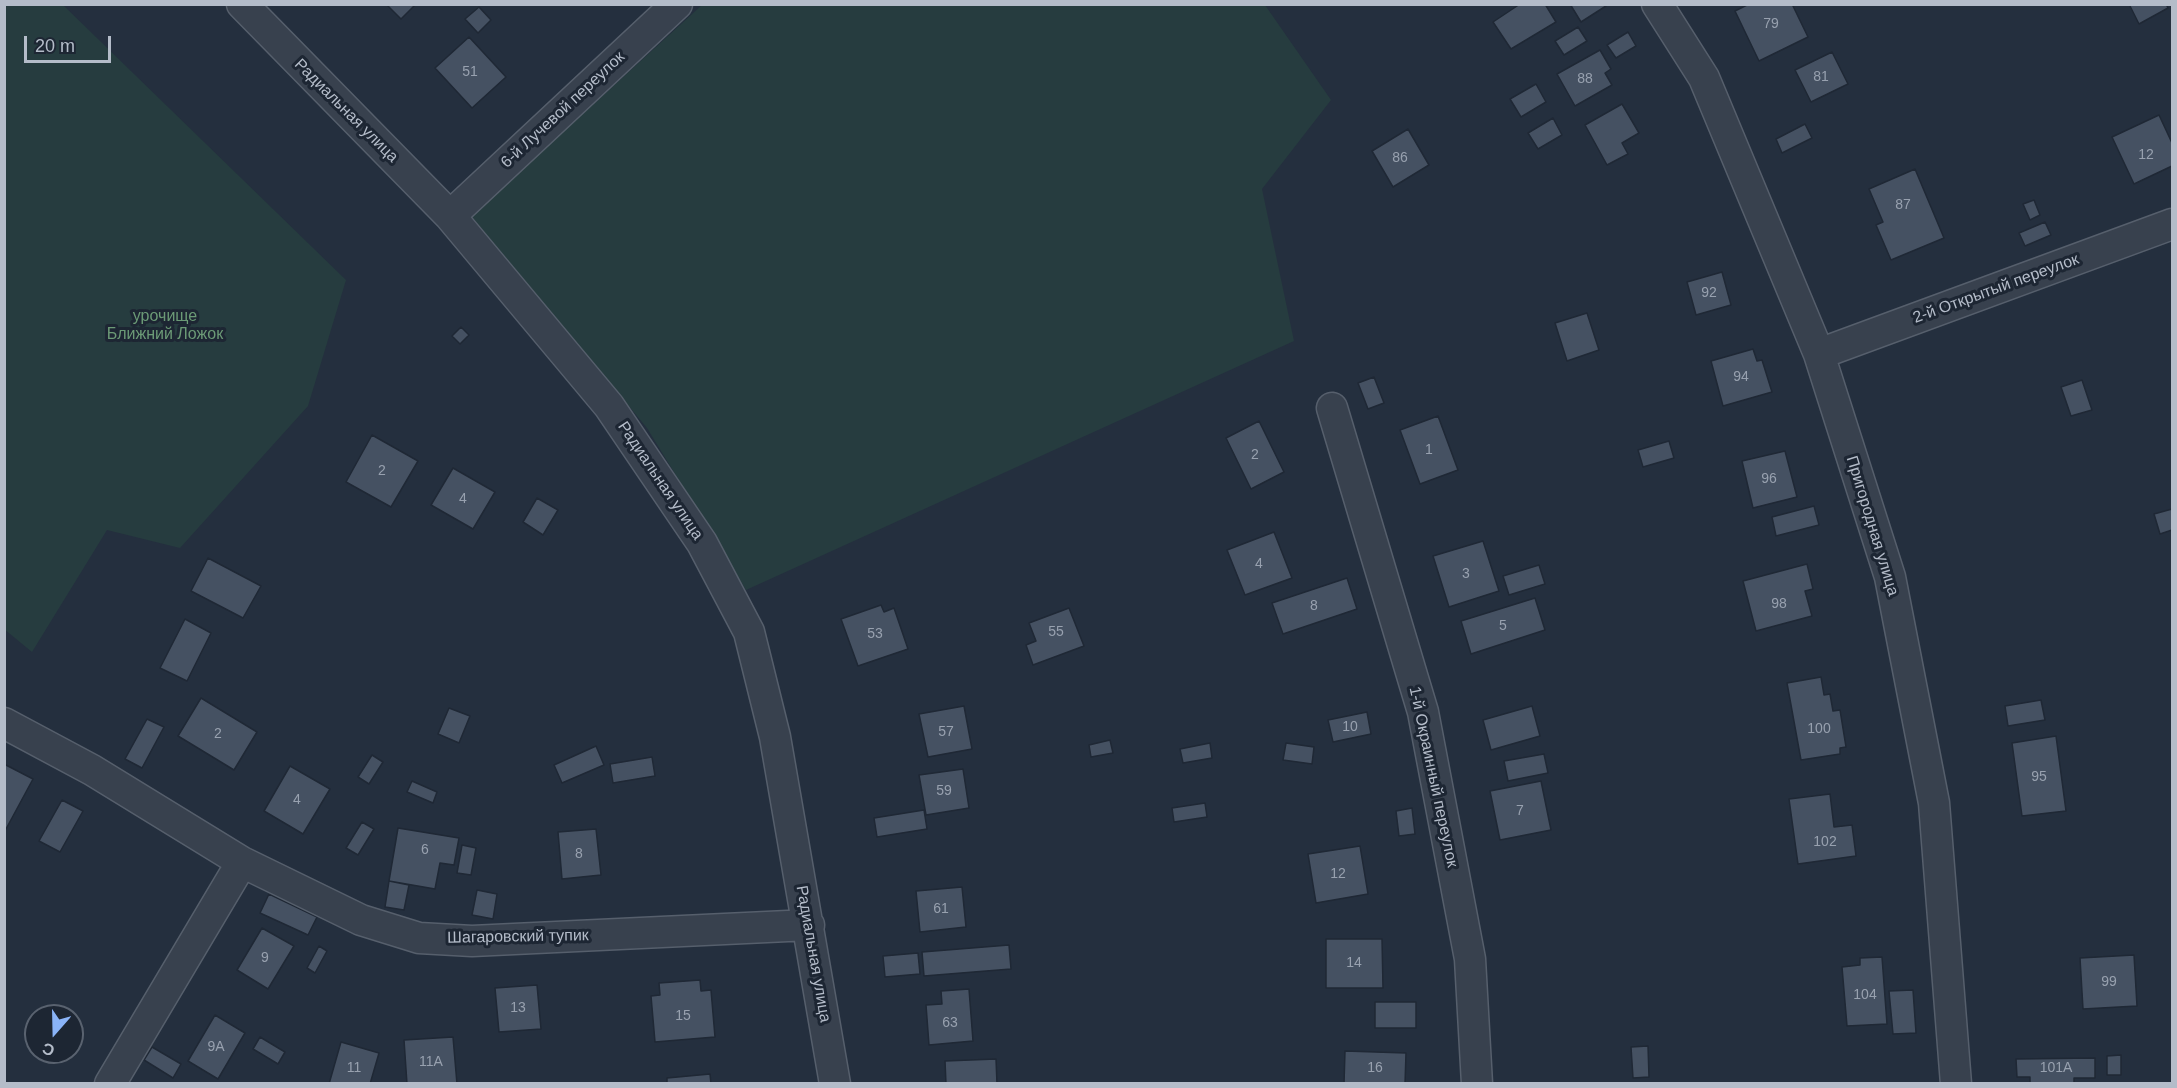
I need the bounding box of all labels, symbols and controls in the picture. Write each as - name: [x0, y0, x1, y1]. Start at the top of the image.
- house number: 79: [1763, 16, 1779, 32]
- scale bar: [27, 24, 114, 62]
- text: 20 m: [35, 36, 75, 56]
- street label: 6-й Лучевой переулок: [497, 48, 629, 172]
- street label: Радиальная улица: [290, 55, 402, 167]
- house number: 51: [462, 64, 478, 80]
- house number: 81: [1813, 69, 1829, 85]
- house number: 88: [1577, 71, 1593, 87]
- house number: 12: [2138, 147, 2154, 163]
- house number: 86: [1392, 150, 1408, 166]
- house number: 87: [1895, 197, 1911, 213]
- street label: 2-й Открытый переулок: [1910, 250, 2082, 328]
- house number: 92: [1701, 285, 1717, 301]
- park label: урочище Ближний Ложок: [107, 307, 223, 345]
- house number: 94: [1733, 369, 1749, 385]
- street label: Радиальная улица: [613, 418, 707, 544]
- house number: 1: [1425, 442, 1433, 458]
- house number: 2: [1251, 447, 1259, 463]
- street label: Пригородная улица: [1842, 454, 1902, 598]
- house number: 2: [378, 463, 386, 479]
- house number: 96: [1761, 471, 1777, 487]
- house number: 4: [459, 491, 467, 507]
- house number: 4: [1255, 556, 1263, 572]
- house number: 3: [1462, 566, 1470, 582]
- house number: 98: [1771, 596, 1787, 612]
- house number: 8: [1310, 598, 1318, 614]
- house number: 5: [1499, 618, 1507, 634]
- house number: 55: [1048, 624, 1064, 640]
- house number: 53: [867, 626, 883, 642]
- street label: 1-й Окраинный переулок: [1404, 685, 1462, 869]
- house number: 10: [1342, 719, 1358, 735]
- house number: 100: [1807, 721, 1831, 737]
- house number: 57: [938, 724, 954, 740]
- house number: 2: [214, 726, 222, 742]
- house number: 95: [2031, 769, 2047, 785]
- house number: 59: [936, 783, 952, 799]
- house number: 4: [293, 792, 301, 808]
- house number: 7: [1516, 803, 1524, 819]
- house number: 102: [1813, 834, 1837, 850]
- house number: 6: [421, 842, 429, 858]
- house number: 8: [575, 846, 583, 862]
- house number: 12: [1330, 866, 1346, 882]
- street label: Радиальная улица: [792, 884, 834, 1024]
- house number: 61: [933, 901, 949, 917]
- street label: Шагаровский тупик: [447, 926, 589, 948]
- house number: 9: [261, 950, 269, 966]
- house number: 14: [1346, 955, 1362, 971]
- house number: 99: [2101, 974, 2117, 990]
- house number: 104: [1853, 987, 1877, 1003]
- house number: 13: [510, 1000, 526, 1016]
- north arrow: [24, 1004, 84, 1064]
- house number: 15: [675, 1008, 691, 1024]
- house number: 63: [942, 1015, 958, 1031]
- house number: 9А: [207, 1039, 225, 1055]
- text: С: [40, 1040, 57, 1059]
- house number: 11А: [419, 1054, 443, 1070]
- house number: 11: [347, 1060, 361, 1076]
- house number: 16: [1367, 1060, 1383, 1076]
- house number: 101А: [2040, 1060, 2072, 1076]

